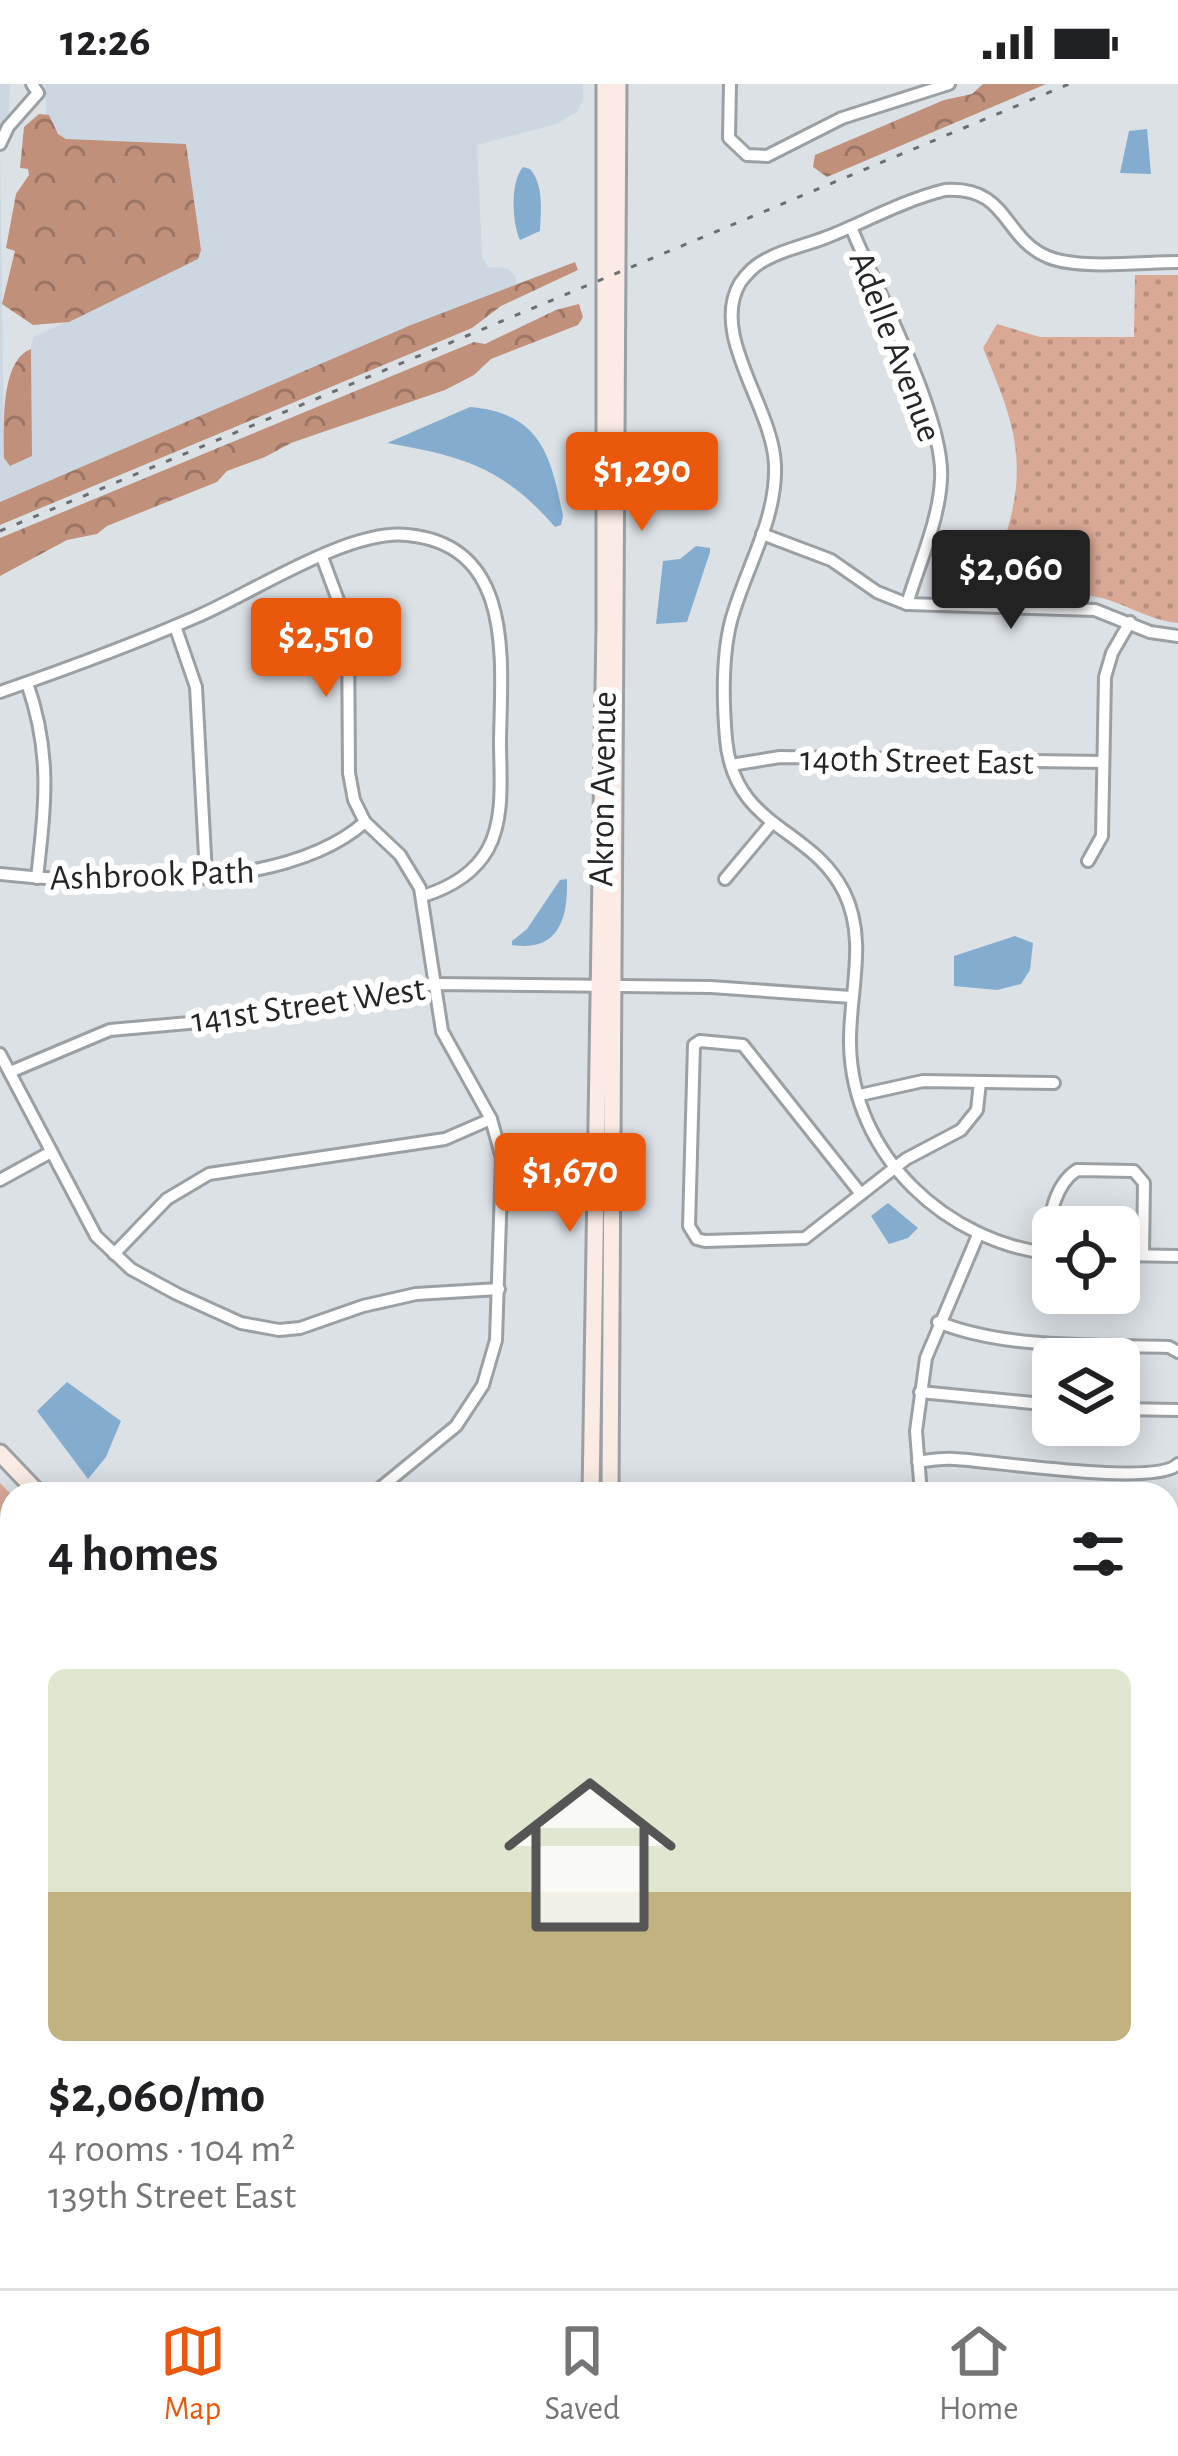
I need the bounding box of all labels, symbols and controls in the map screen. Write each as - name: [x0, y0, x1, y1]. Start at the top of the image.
- text: 12:26: [60, 19, 151, 64]
- street label: Adelle Avenue: [842, 247, 948, 447]
- pin: $1,290: [544, 432, 740, 534]
- text: $1,290: [593, 451, 691, 490]
- pin: $2,060: [913, 530, 1109, 632]
- text: $2,060: [959, 549, 1063, 588]
- pin: $2,510: [228, 598, 424, 700]
- text: $2,510: [278, 617, 374, 656]
- street label: Akron Avenue: [583, 691, 623, 887]
- street label: 140th Street East: [800, 741, 1035, 781]
- street label: Ashbrook Path: [49, 853, 255, 897]
- street label: 141st Street West: [189, 971, 428, 1039]
- pin: $1,670: [472, 1133, 668, 1235]
- text: $1,670: [522, 1152, 618, 1191]
- map controls: [1032, 1206, 1140, 1446]
- button: locate: [1032, 1206, 1140, 1314]
- button: layers: [1032, 1338, 1140, 1446]
- icon: filters: [1065, 1521, 1131, 1587]
- text: 4 homes: [48, 1529, 218, 1580]
- icon: home: [482, 1747, 698, 1963]
- text: $2,060/mo: [48, 2070, 265, 2121]
- text: 4 rooms · 104 m²: [48, 2130, 295, 2169]
- text: 139th Street East: [48, 2177, 296, 2216]
- tab: Map: [160, 2318, 226, 2430]
- tab: Saved: [545, 2318, 620, 2430]
- tab: Home: [939, 2318, 1018, 2430]

